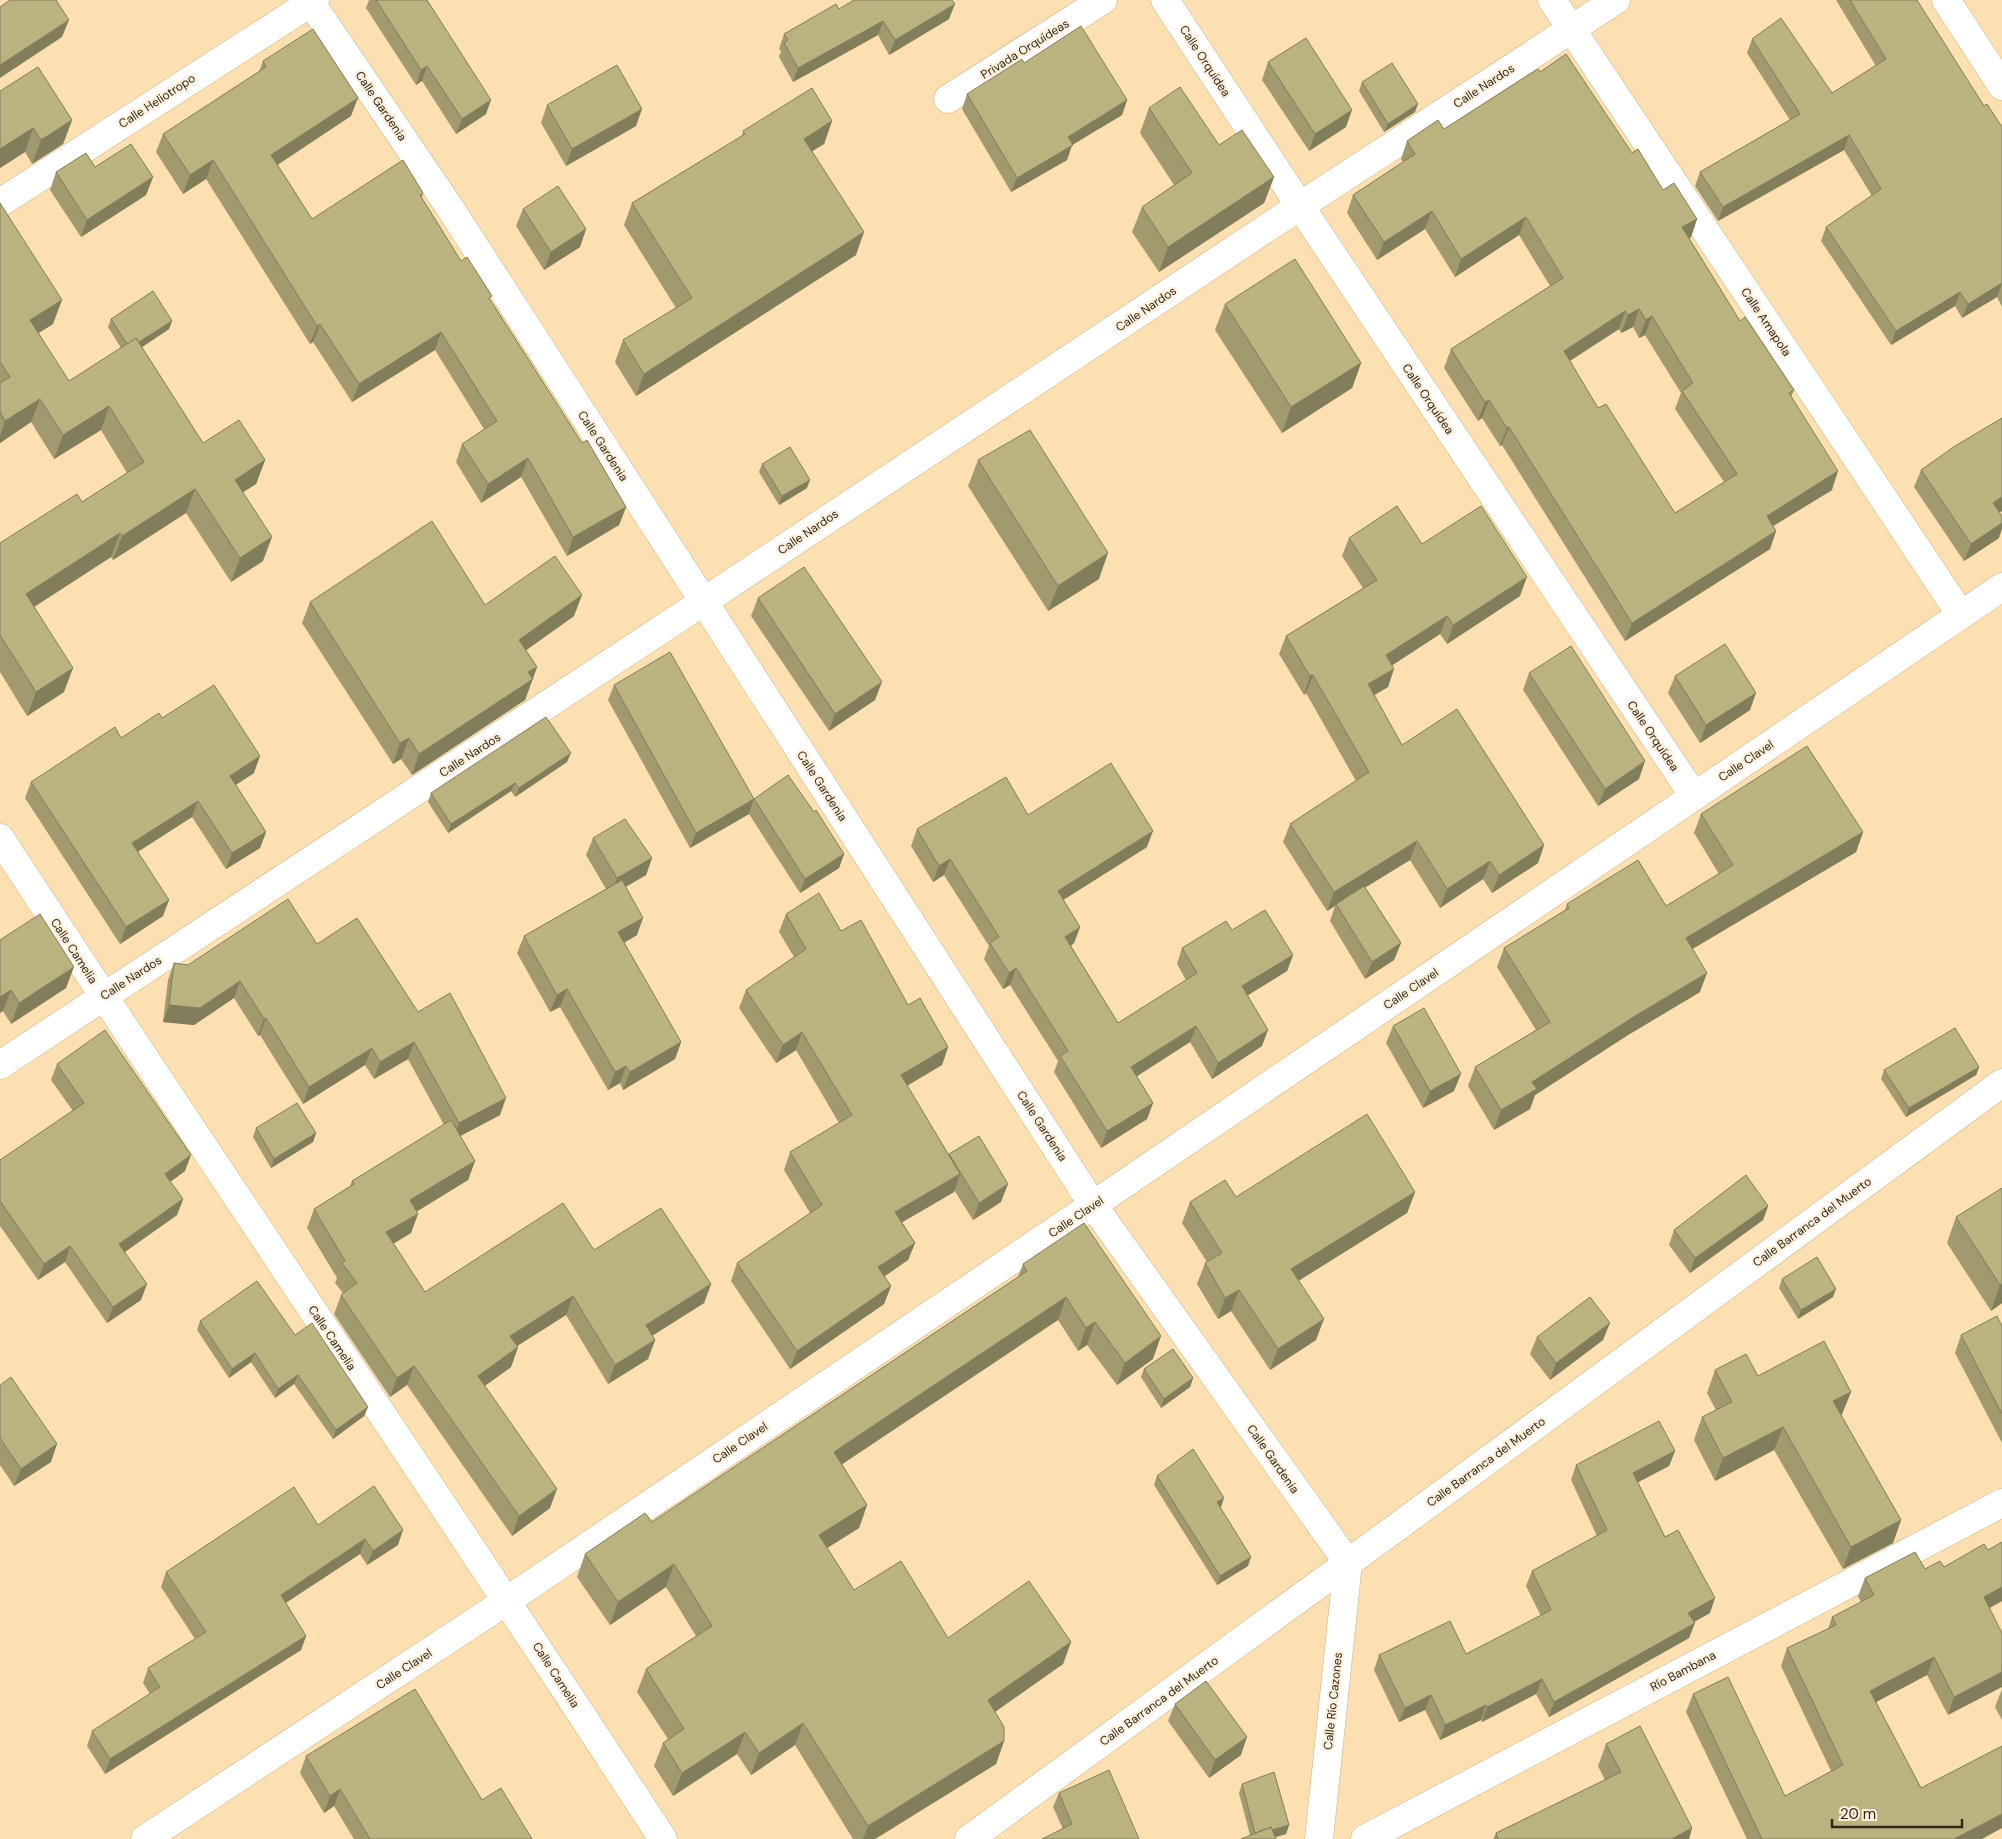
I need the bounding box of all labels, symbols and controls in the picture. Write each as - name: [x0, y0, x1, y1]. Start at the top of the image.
- street label: Privada Orquídeas: [978, 15, 1072, 83]
- street label: Calle Orquídea: [1176, 22, 1234, 100]
- street label: Calle Nardos: [1450, 60, 1518, 112]
- street label: Calle Gardenia: [352, 68, 410, 144]
- street label: Calle Heliotropo: [115, 70, 199, 132]
- street label: Calle Nardos: [1112, 283, 1180, 335]
- street label: Calle Amapola: [1737, 285, 1795, 359]
- street label: Calle Orquídea: [1398, 361, 1458, 437]
- street label: Calle Gardenia: [574, 408, 632, 484]
- street label: Calle Nardos: [774, 506, 842, 558]
- street label: Calle Orquídea: [1623, 698, 1683, 774]
- street label: Calle Nardos: [436, 729, 504, 781]
- street label: Calle Clavel: [1715, 737, 1777, 785]
- street label: Calle Gardenia: [793, 748, 851, 824]
- street label: Calle Camelia: [47, 915, 101, 987]
- street label: Calle Nardos: [97, 952, 165, 1004]
- street label: Calle Clavel: [1380, 965, 1442, 1013]
- street label: Calle Gardenia: [1013, 1088, 1071, 1164]
- street label: Calle Barranca del Muerto: [1749, 1173, 1875, 1271]
- street label: Calle Clavel: [1045, 1193, 1107, 1241]
- street label: Calle Camelia: [304, 1302, 360, 1374]
- street label: Calle Barranca del Muerto: [1423, 1413, 1549, 1511]
- street label: Calle Clavel: [709, 1419, 771, 1467]
- street label: Calle Gardenia: [1243, 1421, 1303, 1497]
- street label: Calle Camelia: [529, 1639, 583, 1711]
- street label: Calle Clavel: [373, 1645, 435, 1693]
- street label: Río Bambana: [1647, 1647, 1719, 1695]
- street label: Calle Río Cazones: [1320, 1651, 1346, 1751]
- street label: Calle Barranca del Muerto: [1096, 1652, 1222, 1750]
- scale bar: [1832, 1796, 1962, 1828]
- text: 20 m: [1840, 1804, 1876, 1824]

